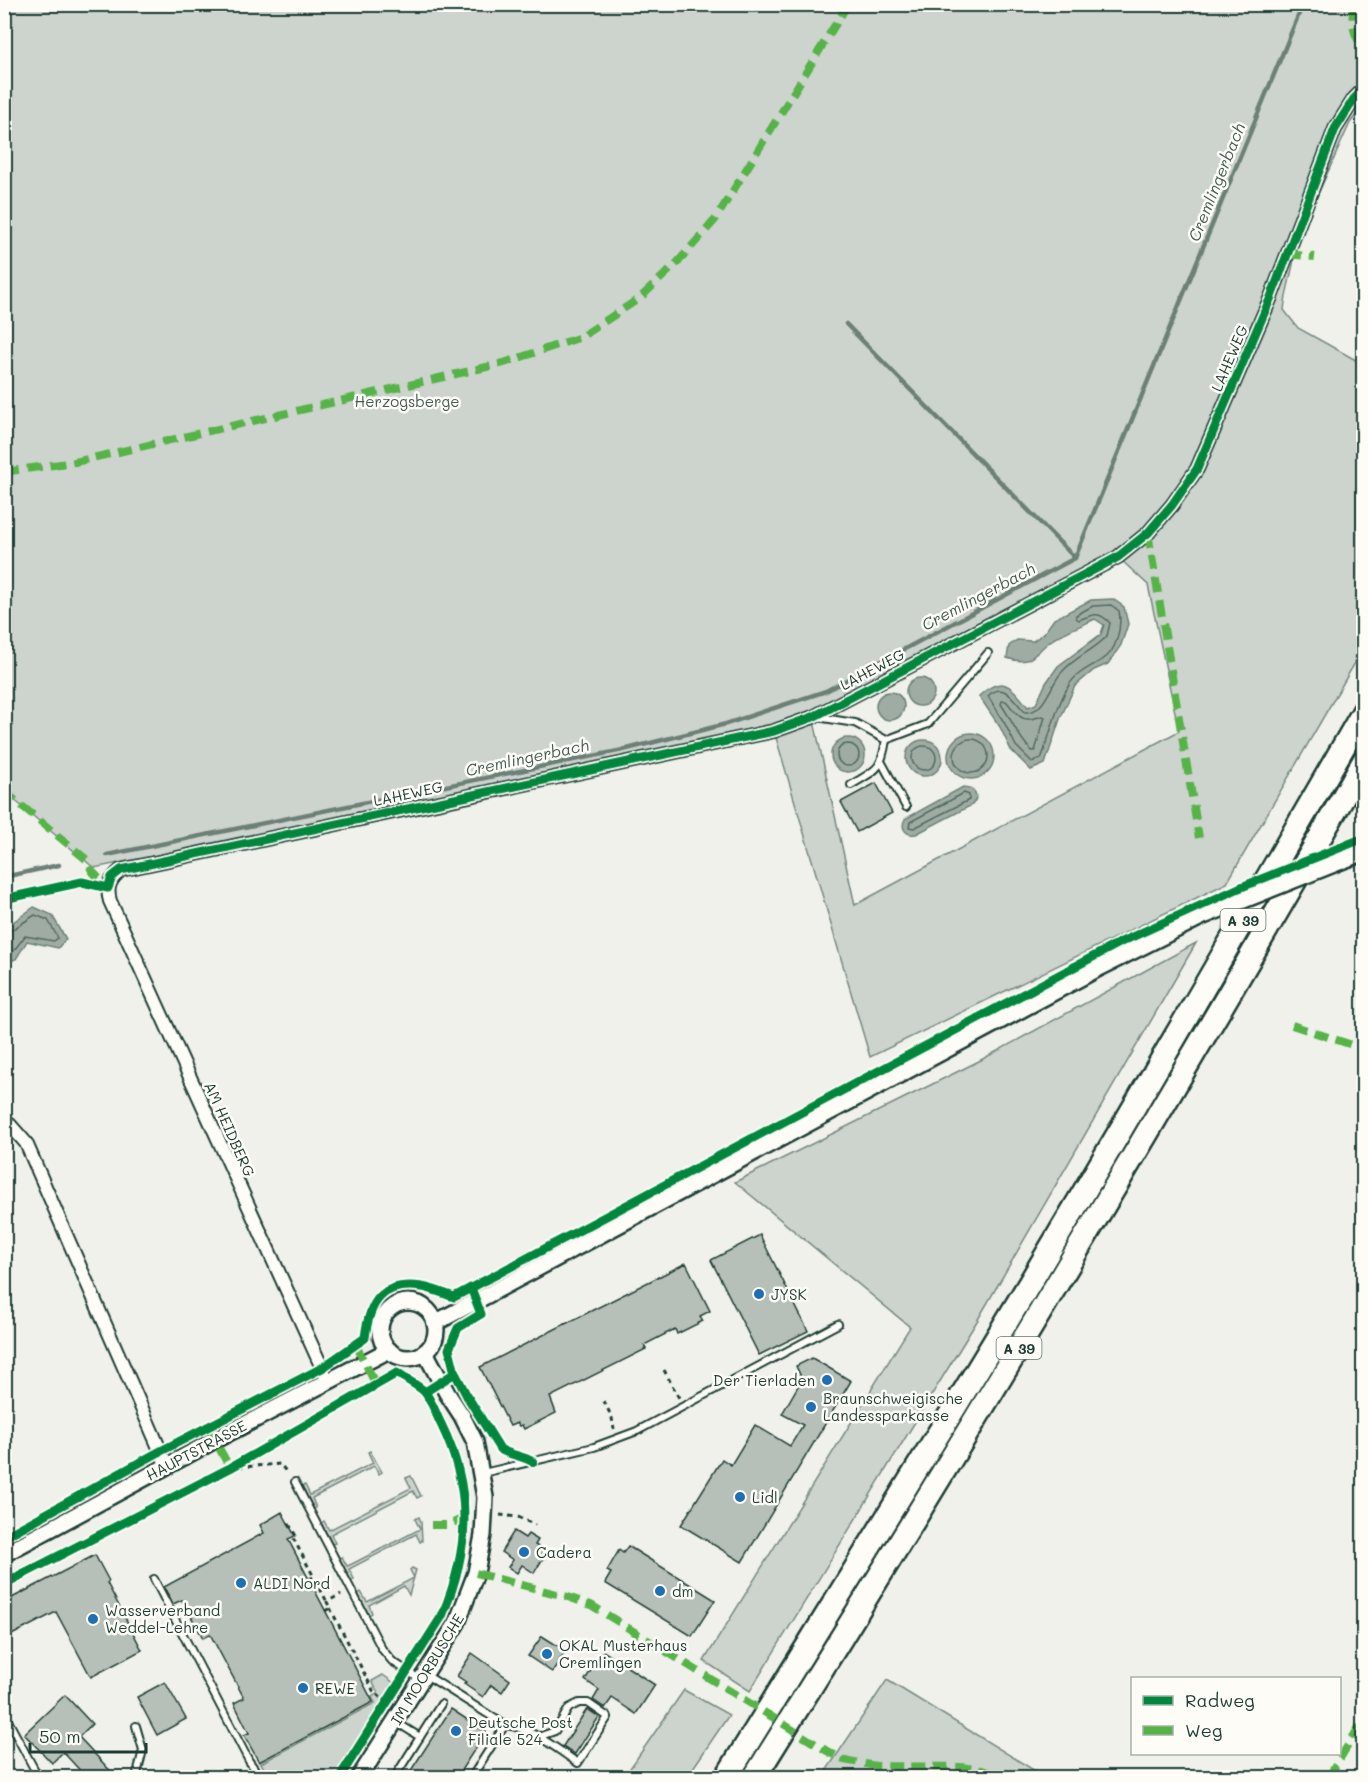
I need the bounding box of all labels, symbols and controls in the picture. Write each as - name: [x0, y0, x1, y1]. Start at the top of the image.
- water label: Cremlingerbach: [1183, 120, 1249, 244]
- street label: LAHEWEG: [1206, 322, 1252, 394]
- park label: Herzogsberge: [354, 391, 460, 411]
- water label: Cremlingerbach: [918, 557, 1038, 635]
- street label: LAHEWEG: [836, 644, 908, 694]
- water label: Cremlingerbach: [463, 734, 591, 780]
- street label: LAHEWEG: [371, 776, 445, 810]
- road number: A 39: [1220, 909, 1266, 931]
- street label: AM HEIDBERG: [200, 1078, 260, 1180]
- place label: JYSK: [771, 1284, 807, 1304]
- marker: JYSK: [752, 1287, 766, 1301]
- road number: A 39: [996, 1337, 1042, 1359]
- place label: Der Tierladen: [713, 1370, 815, 1390]
- marker: Der Tierladen: [820, 1373, 834, 1387]
- place label: Braunschweigische Landessparkasse: [823, 1388, 963, 1425]
- marker: Braunschweigische Landessparkasse: [804, 1400, 818, 1414]
- street label: HAUPTSTRASSE: [142, 1415, 250, 1485]
- place label: Lidl: [752, 1487, 778, 1507]
- marker: Lidl: [733, 1490, 747, 1504]
- place label: Cadera: [536, 1542, 592, 1562]
- marker: Cadera: [517, 1545, 531, 1559]
- place label: ALDI Nord: [253, 1573, 330, 1593]
- marker: ALDI Nord: [234, 1576, 248, 1590]
- place label: dm: [672, 1581, 693, 1601]
- marker: dm: [653, 1584, 667, 1598]
- place label: Wasserverband Weddel-Lehre: [105, 1600, 220, 1637]
- street label: IM MOORBUSCHE: [386, 1609, 468, 1728]
- marker: Wasserverband Weddel-Lehre: [86, 1612, 100, 1626]
- place label: OKAL Musterhaus Cremlingen: [559, 1635, 687, 1672]
- marker: OKAL Musterhaus Cremlingen: [540, 1647, 554, 1661]
- legend: [1131, 1677, 1341, 1755]
- place label: REWE: [315, 1678, 355, 1698]
- marker: REWE: [296, 1681, 310, 1695]
- text: Radweg: [1185, 1688, 1255, 1712]
- place label: Deutsche Post Filiale 524: [468, 1712, 573, 1749]
- scale bar: [30, 1716, 146, 1754]
- text: Weg: [1185, 1718, 1222, 1742]
- text: 50 m: [39, 1724, 81, 1748]
- marker: Deutsche Post Filiale 524: [449, 1724, 463, 1738]

